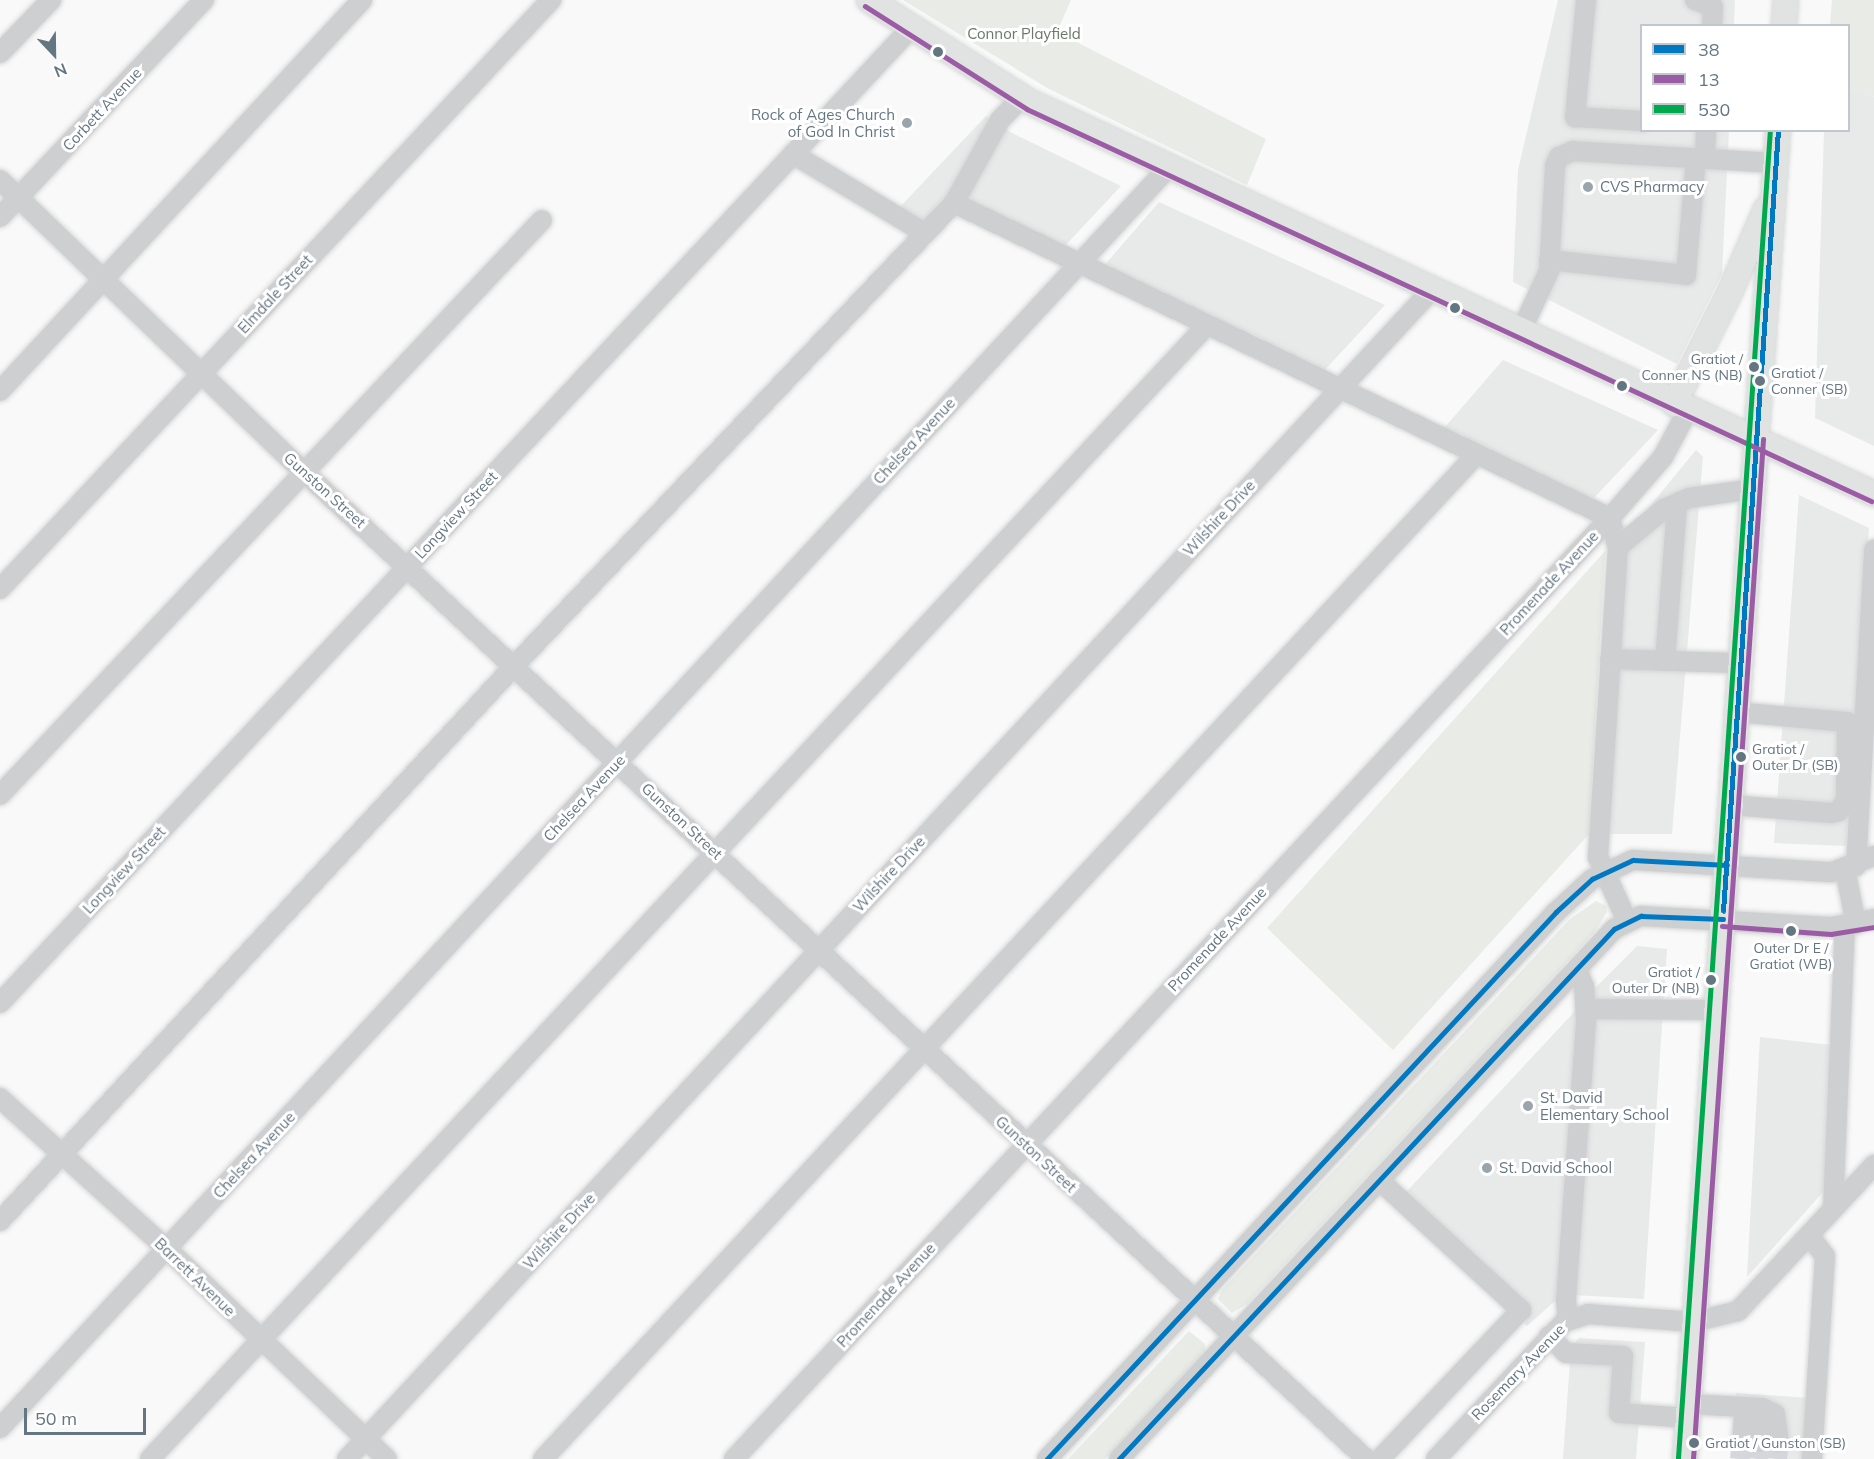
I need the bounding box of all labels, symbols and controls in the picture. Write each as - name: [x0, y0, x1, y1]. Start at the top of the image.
- north arrow: [24, 24, 84, 84]
- legend: [1640, 24, 1850, 132]
- park label: Connor Playfield: [967, 25, 1081, 43]
- text: 38: [1698, 38, 1720, 61]
- unlabelled marker: [932, 46, 944, 58]
- text: N: [51, 59, 70, 82]
- street label: Corbett Avenue: [59, 64, 145, 154]
- text: 13: [1698, 68, 1720, 91]
- text: 530: [1698, 98, 1730, 121]
- place label: Rock of Ages Church of God In Christ: [751, 105, 895, 140]
- marker: Rock of Ages Church of God In Christ: [900, 116, 914, 130]
- place label: CVS Pharmacy: [1600, 178, 1704, 196]
- marker: CVS Pharmacy: [1581, 180, 1595, 194]
- street label: Elmdale Street: [234, 251, 316, 337]
- unlabelled marker: [1449, 302, 1461, 314]
- place label: Gratiot / Conner NS (NB): [1641, 351, 1743, 384]
- marker: Gratiot / Conner NS (NB): [1748, 361, 1760, 373]
- place label: Gratiot / Conner (SB): [1771, 365, 1848, 398]
- marker: Gratiot / Conner (SB): [1754, 375, 1766, 387]
- unlabelled marker: [1616, 380, 1628, 392]
- street label: Chelsea Avenue: [869, 394, 959, 488]
- street label: Gunston Street: [280, 449, 370, 531]
- street label: Longview Street: [411, 468, 501, 562]
- street label: Wilshire Drive: [1179, 476, 1259, 560]
- street label: Promenade Avenue: [1496, 527, 1602, 639]
- place label: Gratiot / Outer Dr (SB): [1752, 741, 1838, 774]
- street label: Chelsea Avenue: [539, 751, 629, 845]
- marker: Gratiot / Outer Dr (SB): [1735, 751, 1747, 763]
- street label: Gunston Street: [638, 779, 726, 863]
- street label: Longview Street: [79, 823, 169, 917]
- street label: Wilshire Drive: [849, 832, 929, 916]
- street label: Promenade Avenue: [1164, 883, 1270, 995]
- marker: Outer Dr E / Gratiot (WB): [1785, 925, 1797, 937]
- place label: Outer Dr E / Gratiot (WB): [1750, 940, 1832, 972]
- place label: Gratiot / Outer Dr (NB): [1612, 964, 1700, 996]
- marker: Gratiot / Outer Dr (NB): [1705, 974, 1717, 986]
- place label: St. David Elementary School: [1540, 1088, 1669, 1123]
- marker: St. David Elementary School: [1521, 1099, 1535, 1113]
- street label: Chelsea Avenue: [209, 1108, 299, 1202]
- street label: Gunston Street: [992, 1112, 1080, 1196]
- place label: St. David School: [1499, 1159, 1612, 1177]
- marker: St. David School: [1480, 1161, 1494, 1175]
- street label: Wilshire Drive: [519, 1189, 599, 1273]
- street label: Barrett Avenue: [151, 1234, 239, 1320]
- street label: Promenade Avenue: [833, 1239, 939, 1351]
- street label: Rosemary Avenue: [1468, 1320, 1568, 1424]
- scale bar: [27, 1396, 148, 1434]
- text: 50 m: [35, 1407, 77, 1430]
- place label: Gratiot / Gunston (SB): [1705, 1435, 1846, 1451]
- marker: Gratiot / Gunston (SB): [1688, 1437, 1700, 1449]

